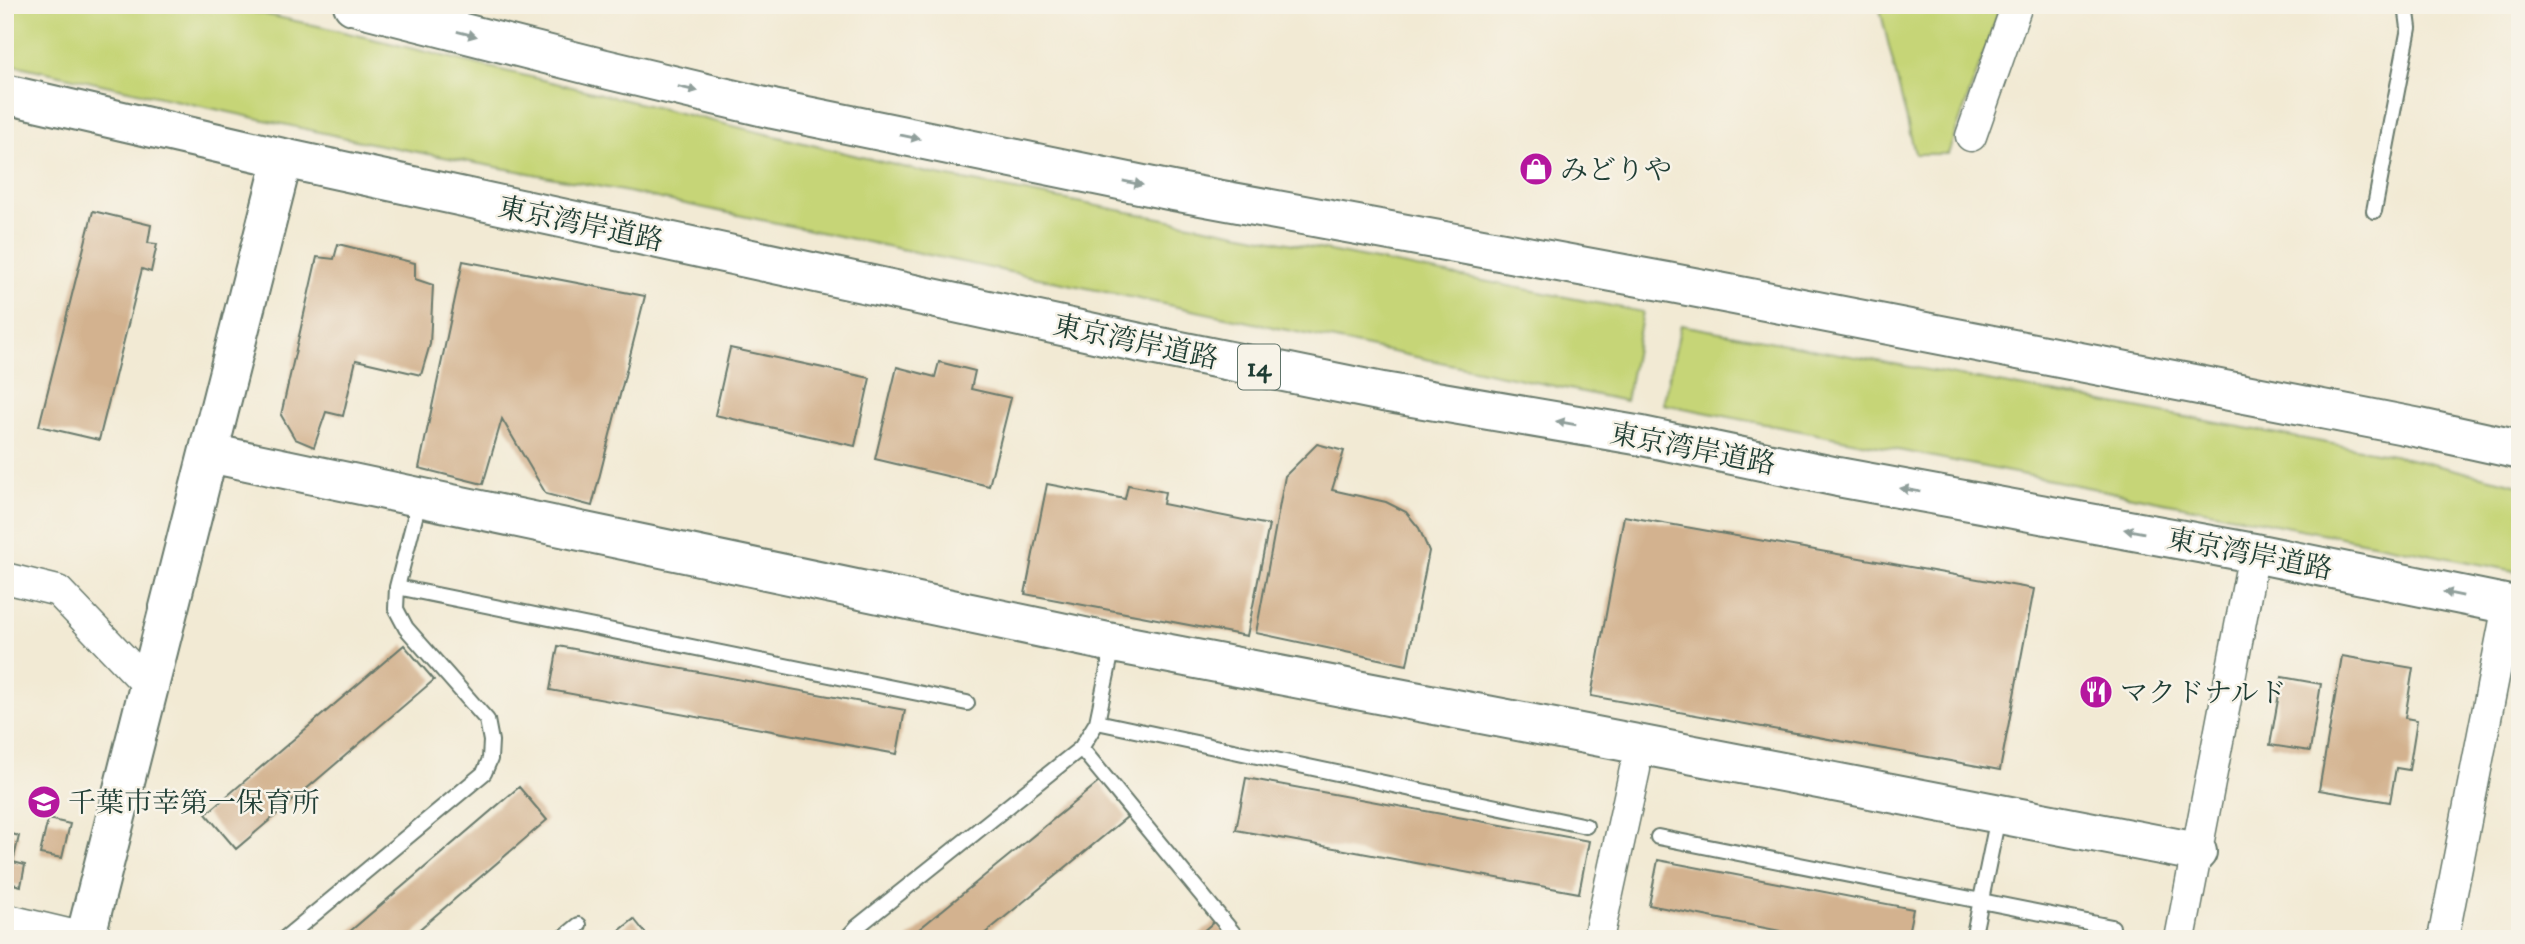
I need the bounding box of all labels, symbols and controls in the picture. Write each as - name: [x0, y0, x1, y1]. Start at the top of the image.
- one-way arrow: [456, 29, 478, 40]
- one-way arrow: [677, 83, 699, 94]
- one-way arrow: [899, 131, 921, 142]
- shop icon: みどりや: [1517, 150, 1555, 188]
- place label: みどりや: [1560, 153, 1672, 188]
- one-way arrow: [1122, 177, 1144, 188]
- street label: 東京湾岸道路: [495, 190, 666, 259]
- street label: 東京湾岸道路: [1050, 308, 1221, 377]
- road number: 14: [1238, 344, 1280, 390]
- street label: 東京湾岸道路: [1607, 416, 1779, 483]
- one-way arrow: [1555, 418, 1577, 429]
- one-way arrow: [1899, 485, 1921, 496]
- street label: 東京湾岸道路: [2164, 521, 2336, 588]
- one-way arrow: [2122, 525, 2144, 536]
- one-way arrow: [2442, 588, 2464, 599]
- restaurant icon: マクドナルド: [2077, 673, 2115, 711]
- place label: マクドナルド: [2120, 676, 2287, 711]
- school or university icon: 千葉市幸第一保育所: [25, 783, 63, 821]
- place label: 千葉市幸第一保育所: [68, 786, 320, 821]

